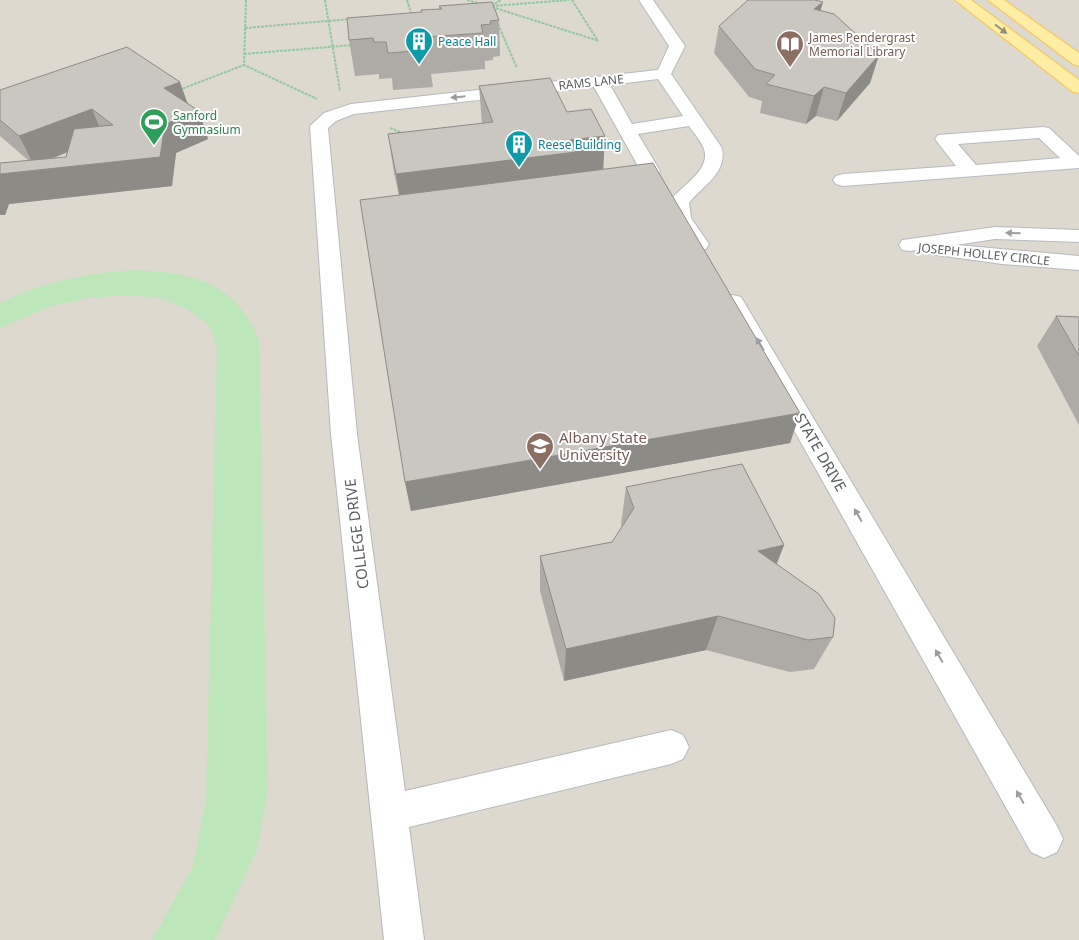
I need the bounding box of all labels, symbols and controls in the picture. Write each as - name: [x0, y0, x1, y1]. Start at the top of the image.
- one-way arrow: [994, 24, 1008, 34]
- building icon: Peace Hall: [404, 26, 434, 65]
- library icon: James Pendergrast Memorial Library: [775, 29, 805, 68]
- place label: James Pendergrast Memorial Library: [808, 29, 916, 60]
- place label: Peace Hall: [438, 33, 496, 50]
- street label: RAMS LANE: [558, 70, 624, 94]
- one-way arrow: [450, 93, 466, 101]
- sports icon: Sanford Gymnasium: [139, 107, 169, 146]
- place label: Sanford Gymnasium: [173, 107, 241, 138]
- building icon: Reese Building: [504, 129, 534, 168]
- place label: Reese Building: [538, 136, 621, 153]
- one-way arrow: [1005, 229, 1021, 237]
- street label: JOSEPH HOLLEY CIRCLE: [916, 239, 1051, 269]
- one-way arrow: [755, 338, 764, 351]
- street label: STATE DRIVE: [790, 409, 852, 495]
- place label: Albany State University: [559, 427, 647, 464]
- school or university icon: Albany State University: [525, 431, 555, 470]
- street label: COLLEGE DRIVE: [339, 478, 373, 590]
- one-way arrow: [854, 508, 862, 523]
- one-way arrow: [935, 649, 943, 664]
- one-way arrow: [1016, 790, 1024, 804]

